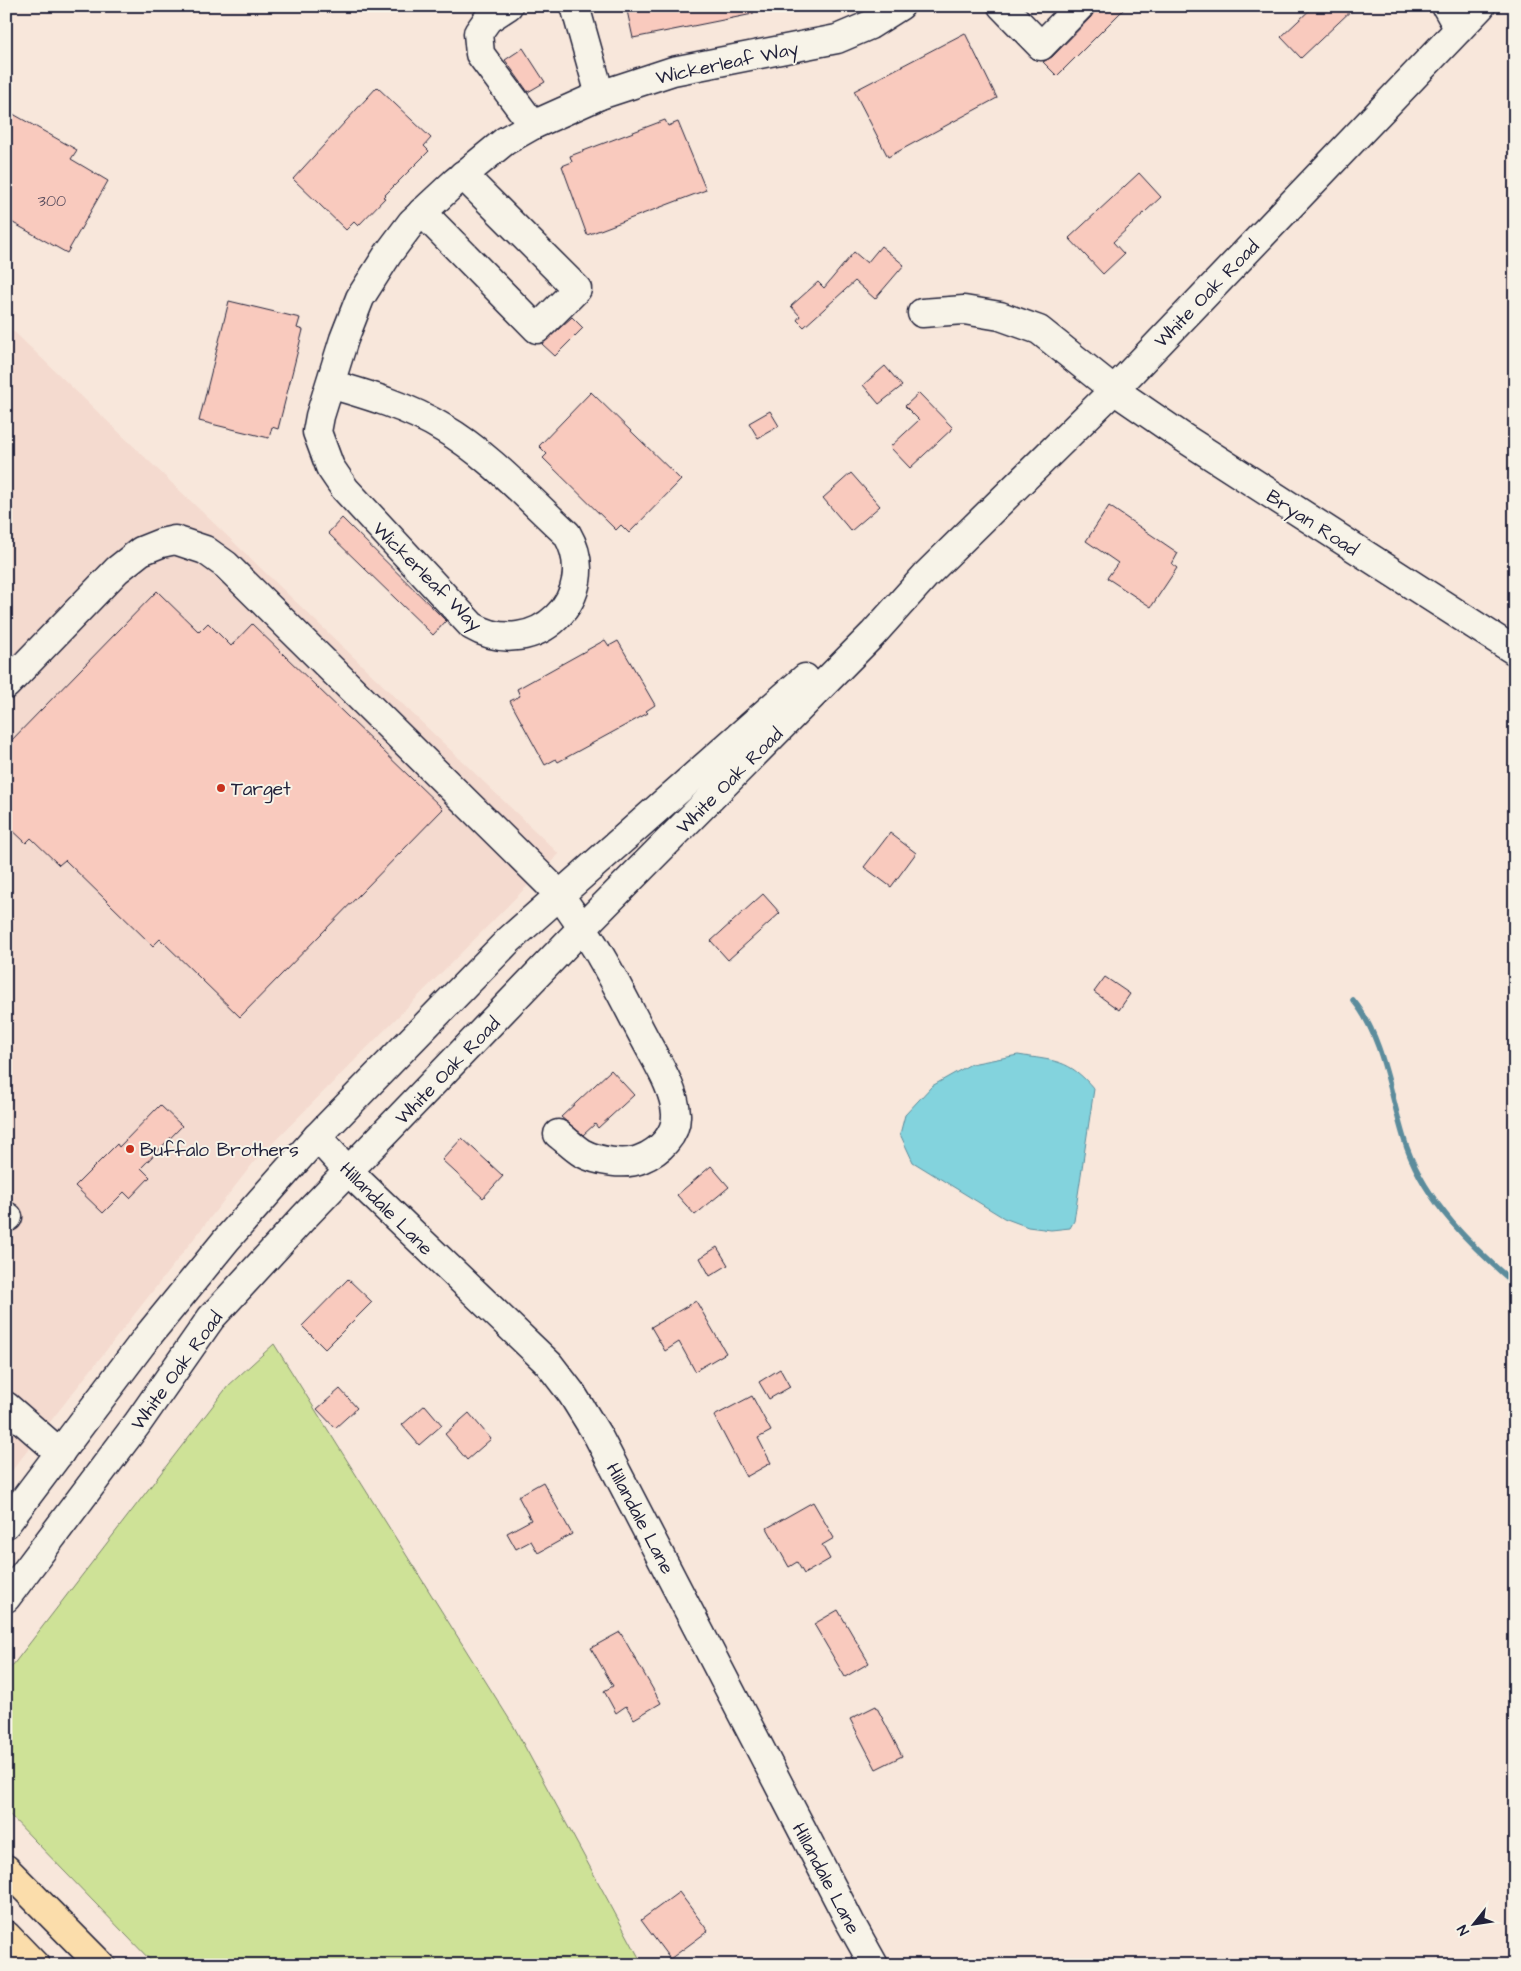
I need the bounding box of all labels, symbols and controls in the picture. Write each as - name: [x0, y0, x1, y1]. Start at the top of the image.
- street label: Wickerleaf Way: [654, 35, 802, 93]
- house number: 300: [38, 190, 66, 212]
- street label: White Oak Road: [1148, 234, 1266, 354]
- street label: Bryan Road: [1260, 483, 1364, 564]
- street label: Wickerleaf Way: [365, 516, 488, 639]
- street label: White Oak Road: [671, 721, 790, 840]
- place label: Target: [231, 776, 291, 804]
- marker: Target: [215, 782, 227, 794]
- street label: White Oak Road: [389, 1011, 507, 1131]
- place label: Buffalo Brothers: [140, 1137, 299, 1164]
- marker: Buffalo Brothers: [124, 1143, 136, 1155]
- street label: Hillandale Lane: [333, 1156, 439, 1262]
- street label: White Oak Road: [125, 1306, 230, 1436]
- street label: Hillandale Lane: [599, 1458, 680, 1579]
- street label: Hillandale Lane: [785, 1818, 866, 1939]
- north arrow: [1448, 1898, 1498, 1948]
- text: N: [1453, 1921, 1474, 1939]

